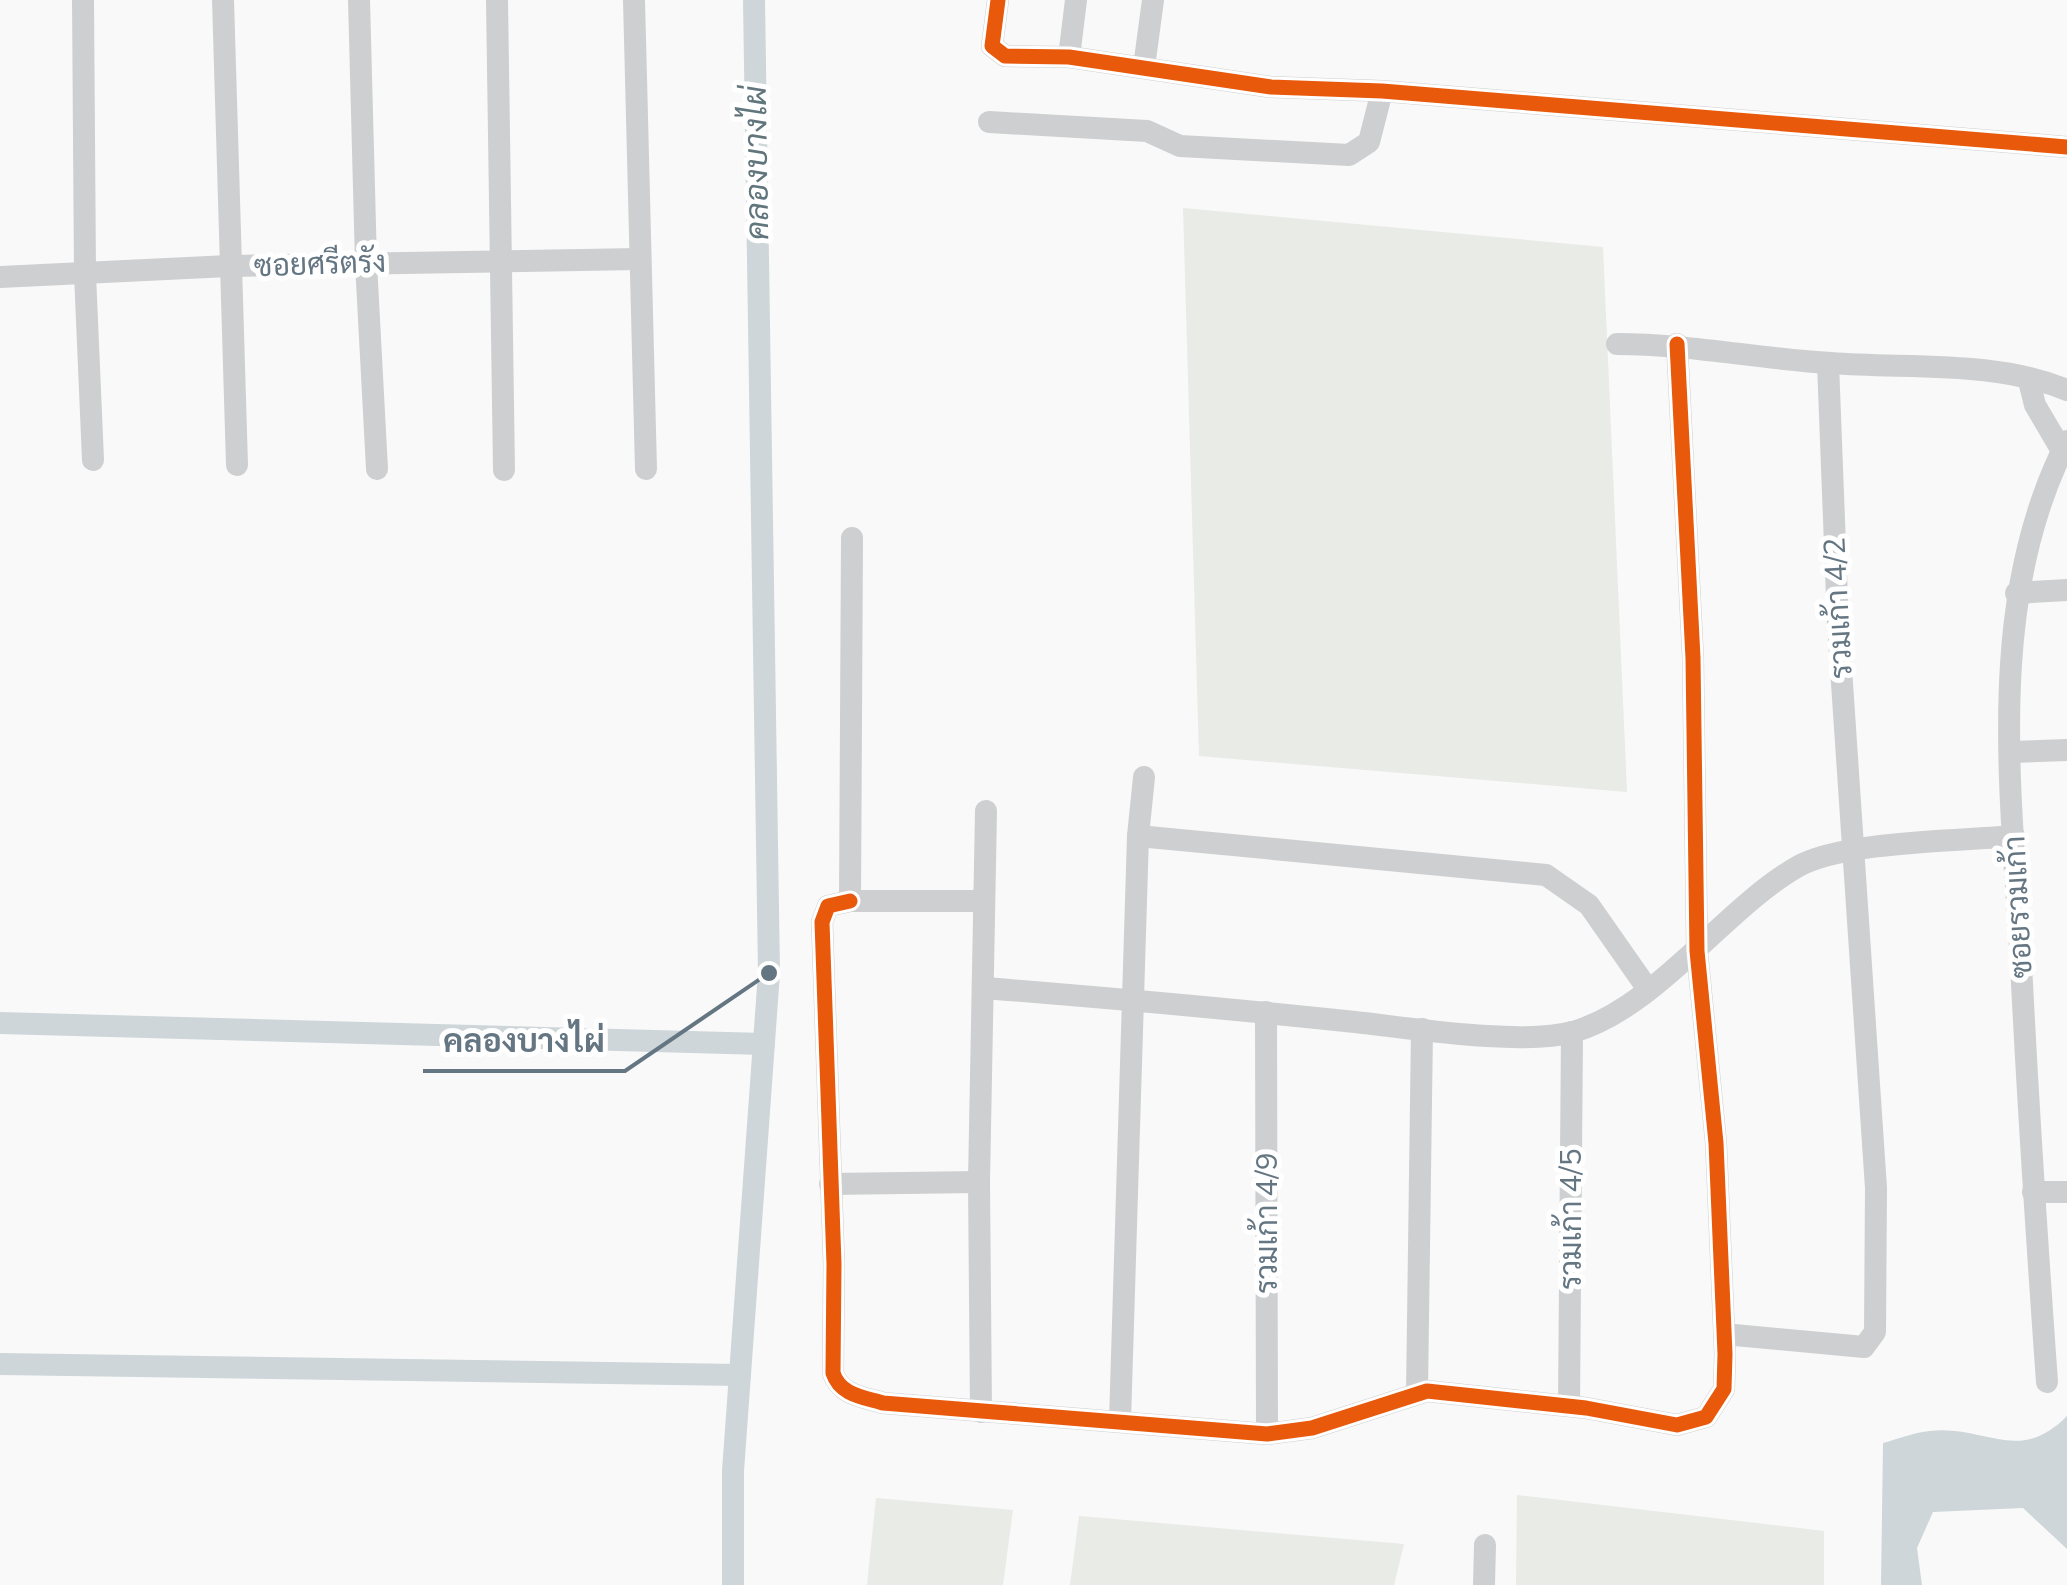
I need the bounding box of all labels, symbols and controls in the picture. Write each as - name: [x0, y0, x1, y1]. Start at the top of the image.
- water label: คลองบางไผ่: [734, 83, 779, 240]
- street label: ซอยศรีตรัง: [253, 242, 387, 287]
- street label: รวมเก้า 4/2: [1813, 536, 1863, 680]
- street label: ซอยรวมเก้า: [1993, 835, 2043, 979]
- callout: คลองบางไผ่: [423, 1009, 625, 1071]
- text: คลองบางไผ่: [443, 1019, 605, 1063]
- street label: รวมเก้า 4/5: [1550, 1148, 1592, 1290]
- street label: รวมเก้า 4/9: [1246, 1152, 1288, 1294]

